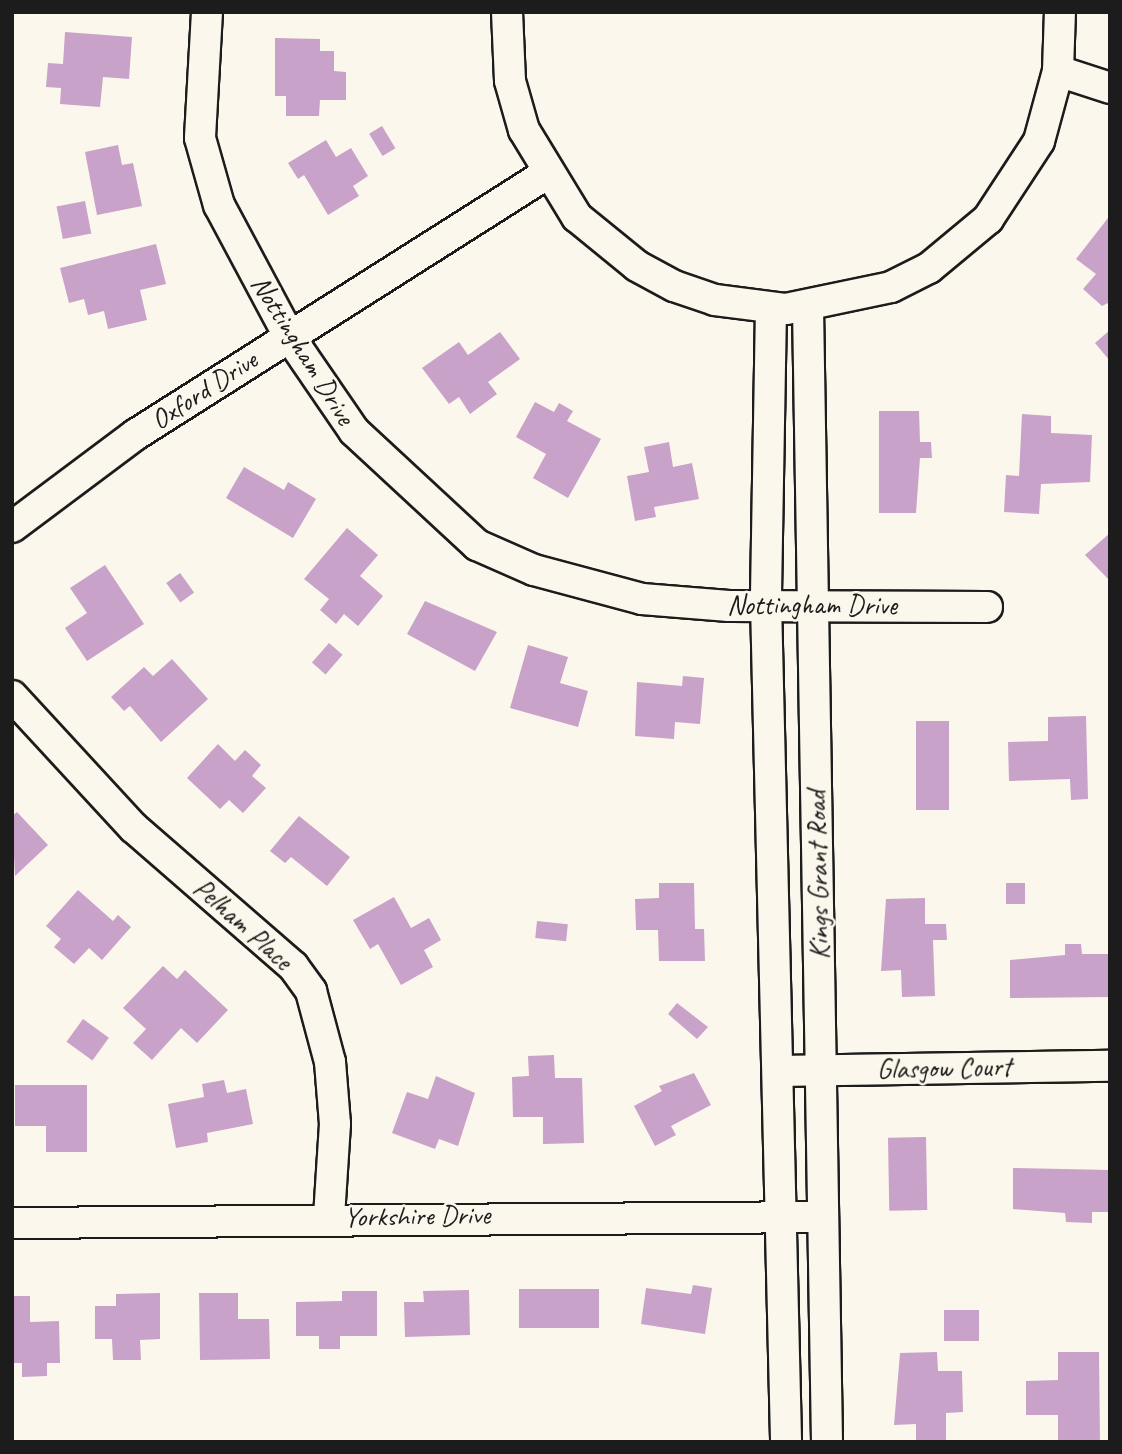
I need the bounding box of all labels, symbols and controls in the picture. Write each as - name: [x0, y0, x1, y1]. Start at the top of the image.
- street label: Nottingham Drive: [244, 269, 362, 431]
- street label: Oxford Drive: [144, 343, 264, 437]
- street label: Nottingham Drive: [727, 588, 897, 622]
- street label: Kings Grant Road: [800, 790, 836, 960]
- street label: Pelham Place: [186, 871, 300, 977]
- street label: Glasgow Court: [877, 1050, 1011, 1086]
- street label: Yorkshire Drive: [343, 1198, 491, 1234]

